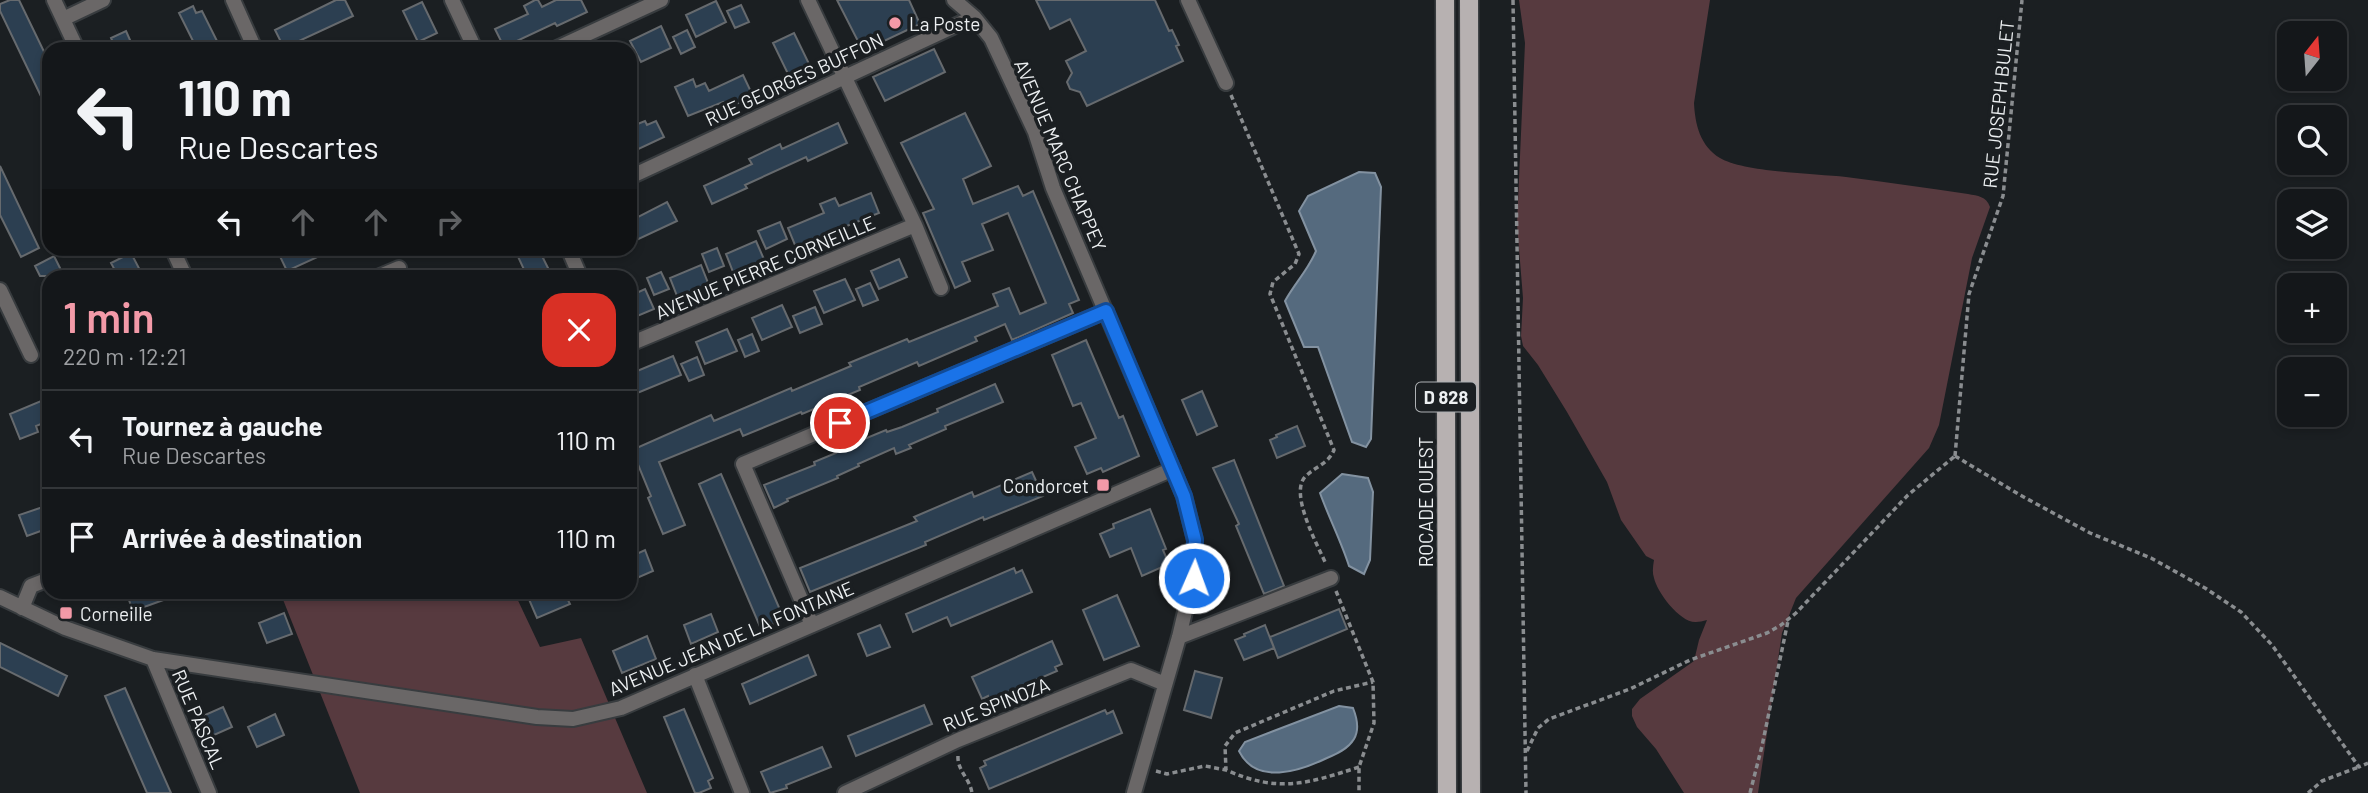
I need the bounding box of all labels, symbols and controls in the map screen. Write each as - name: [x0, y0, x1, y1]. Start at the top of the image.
- place label: La Poste: [909, 12, 980, 35]
- marker: La Poste: [887, 15, 903, 31]
- street label: RUE JOSEPH BULET: [1978, 19, 2018, 189]
- north arrow: [2277, 21, 2347, 91]
- map controls: [2277, 21, 2347, 427]
- street label: RUE GEORGES BUFFON: [701, 28, 887, 130]
- street label: AVENUE MARC CHAPPEY: [1010, 56, 1112, 254]
- text: 110 m: [178, 67, 292, 126]
- icon: left: [63, 70, 154, 161]
- button: search: [2277, 105, 2347, 175]
- text: Rue Descartes: [178, 127, 379, 165]
- button: layers: [2277, 189, 2347, 259]
- icon: left: [211, 203, 249, 241]
- icon: ahead: [284, 203, 322, 241]
- icon: ahead: [357, 203, 395, 241]
- icon: right: [430, 203, 468, 241]
- street label: AVENUE PIERRE CORNEILLE: [652, 210, 878, 324]
- button: +: [2277, 273, 2347, 343]
- text: 1 min: [63, 291, 155, 341]
- button: close: [542, 293, 616, 367]
- text: 220 m · 12:21: [63, 342, 187, 370]
- button: −: [2277, 357, 2347, 427]
- road number: D 828: [1416, 382, 1476, 412]
- pin: [810, 393, 870, 453]
- icon: arrive: [821, 404, 859, 442]
- text: Tournez à gauche: [122, 410, 323, 441]
- icon: left: [63, 420, 101, 458]
- text: 110 m: [556, 424, 616, 455]
- street label: ROCADE OUEST: [1414, 437, 1437, 567]
- text: Rue Descartes: [122, 441, 266, 469]
- place label: Condorcet: [1003, 474, 1089, 497]
- marker: Condorcet: [1095, 477, 1111, 493]
- icon: arrive: [63, 518, 101, 556]
- text: Arrivée à destination: [122, 522, 362, 553]
- text: 110 m: [556, 522, 616, 553]
- position arrow: [1157, 541, 1231, 615]
- street label: AVENUE JEAN DE LA FONTAINE: [605, 576, 857, 700]
- place label: Corneille: [80, 602, 153, 625]
- marker: Corneille: [58, 605, 74, 621]
- street label: RUE PASCAL: [168, 666, 230, 772]
- street label: RUE SPINOZA: [939, 672, 1053, 736]

